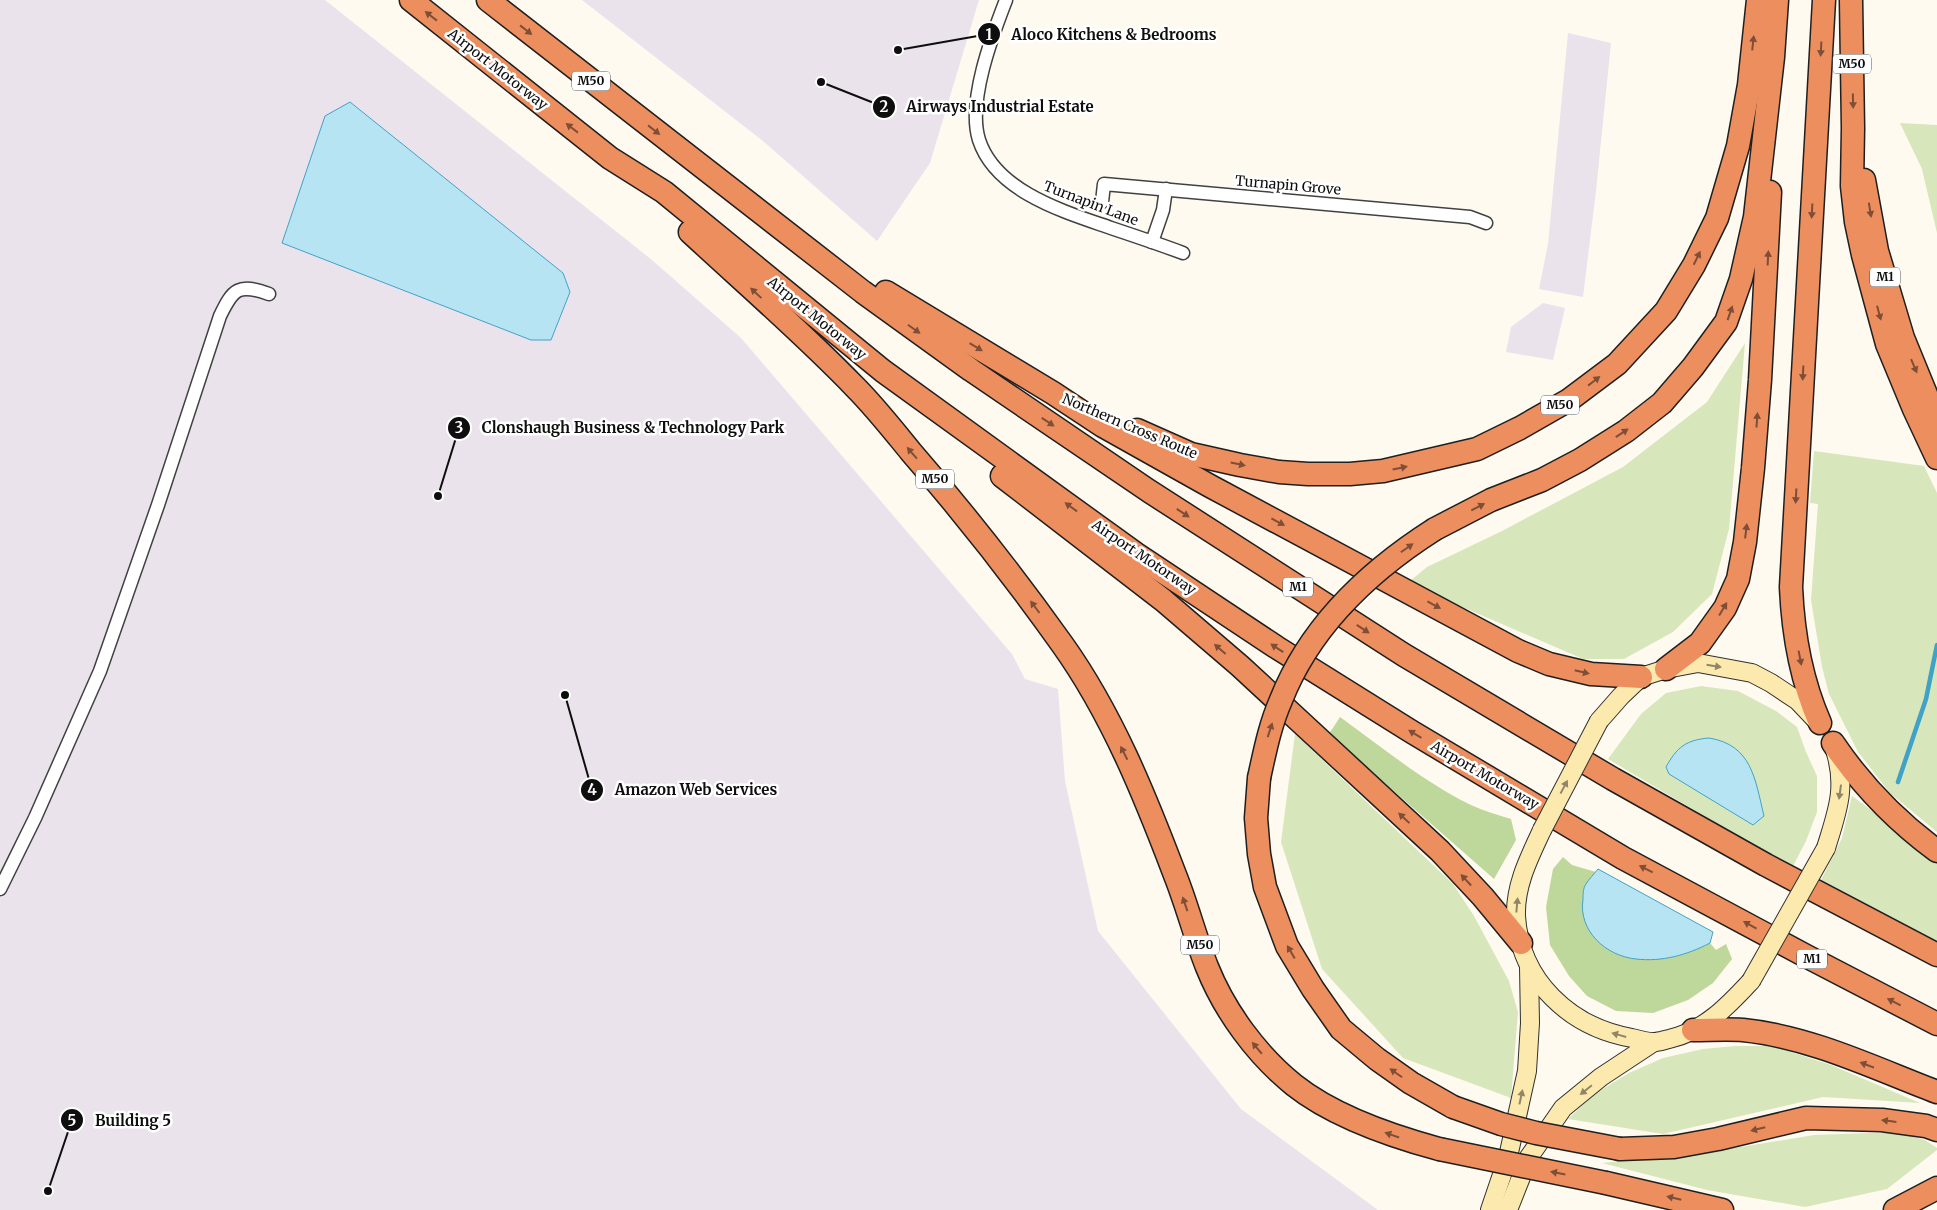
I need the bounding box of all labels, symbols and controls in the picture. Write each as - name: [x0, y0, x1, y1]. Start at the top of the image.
- one-way arrow: [425, 10, 438, 21]
- callout: Aloco Kitchens & Bedrooms: [977, 19, 1227, 49]
- street label: Airport Motorway: [444, 24, 552, 114]
- one-way arrow: [519, 25, 533, 35]
- text: 1: [986, 25, 993, 44]
- text: Aloco Kitchens & Bedrooms: [1010, 25, 1217, 44]
- one-way arrow: [1749, 34, 1757, 50]
- one-way arrow: [1817, 41, 1825, 57]
- road number: M50: [1833, 54, 1871, 74]
- road number: M50: [572, 72, 610, 90]
- callout: Airways Industrial Estate: [872, 92, 1104, 122]
- one-way arrow: [1849, 93, 1857, 109]
- text: 2: [880, 97, 889, 116]
- text: Airways Industrial Estate: [905, 97, 1094, 116]
- one-way arrow: [566, 122, 579, 133]
- one-way arrow: [647, 125, 660, 136]
- street label: Turnapin Grove: [1234, 171, 1342, 199]
- street label: Turnapin Lane: [1041, 177, 1141, 229]
- one-way arrow: [1867, 202, 1875, 218]
- one-way arrow: [1807, 203, 1815, 219]
- one-way arrow: [1764, 249, 1772, 265]
- one-way arrow: [1694, 251, 1702, 265]
- road number: M1: [1870, 268, 1900, 286]
- street label: Airport Motorway: [763, 272, 871, 364]
- one-way arrow: [750, 287, 762, 299]
- one-way arrow: [1726, 305, 1734, 320]
- one-way arrow: [1875, 306, 1883, 321]
- one-way arrow: [907, 324, 921, 334]
- one-way arrow: [970, 342, 983, 351]
- one-way arrow: [1911, 359, 1919, 373]
- one-way arrow: [1798, 365, 1806, 381]
- one-way arrow: [1587, 376, 1601, 386]
- street label: Northern Cross Route: [1060, 389, 1200, 463]
- road number: M50: [1541, 396, 1579, 414]
- one-way arrow: [1753, 412, 1761, 428]
- callout: Clonshaugh Business & Technology Park: [447, 413, 794, 443]
- one-way arrow: [1041, 417, 1054, 427]
- text: 3: [455, 418, 463, 437]
- text: Clonshaugh Business & Technology Park: [482, 418, 785, 437]
- one-way arrow: [1616, 428, 1629, 438]
- one-way arrow: [906, 447, 918, 459]
- one-way arrow: [1231, 460, 1246, 468]
- one-way arrow: [1392, 463, 1408, 471]
- road number: M50: [916, 469, 954, 488]
- one-way arrow: [1791, 488, 1799, 504]
- one-way arrow: [1064, 502, 1078, 512]
- one-way arrow: [1471, 503, 1486, 511]
- one-way arrow: [1176, 508, 1189, 517]
- street label: Airport Motorway: [1088, 515, 1200, 599]
- one-way arrow: [1271, 518, 1285, 526]
- one-way arrow: [1742, 523, 1750, 539]
- one-way arrow: [1400, 543, 1414, 553]
- road number: M1: [1283, 578, 1313, 596]
- one-way arrow: [1029, 601, 1040, 614]
- one-way arrow: [1427, 601, 1441, 610]
- one-way arrow: [1719, 603, 1728, 616]
- one-way arrow: [1357, 624, 1370, 634]
- one-way arrow: [1271, 643, 1284, 652]
- one-way arrow: [1214, 644, 1226, 655]
- one-way arrow: [1796, 650, 1804, 666]
- one-way arrow: [1706, 662, 1722, 670]
- one-way arrow: [1574, 668, 1589, 676]
- one-way arrow: [1267, 722, 1275, 737]
- one-way arrow: [1409, 729, 1422, 738]
- street label: Airport Motorway: [1427, 736, 1543, 814]
- one-way arrow: [1120, 746, 1128, 761]
- callout: Amazon Web Services: [579, 775, 787, 805]
- text: 4: [587, 780, 597, 799]
- text: Amazon Web Services: [614, 780, 778, 799]
- one-way arrow: [1560, 780, 1568, 794]
- one-way arrow: [1836, 784, 1844, 800]
- one-way arrow: [1398, 812, 1410, 824]
- one-way arrow: [1639, 865, 1653, 873]
- one-way arrow: [1460, 874, 1472, 886]
- one-way arrow: [1181, 896, 1188, 911]
- one-way arrow: [1514, 897, 1522, 913]
- one-way arrow: [1743, 921, 1757, 930]
- road number: M50: [1181, 936, 1219, 954]
- one-way arrow: [1286, 945, 1295, 959]
- road number: M1: [1797, 950, 1827, 969]
- one-way arrow: [1886, 998, 1901, 1006]
- one-way arrow: [1611, 1031, 1626, 1039]
- one-way arrow: [1252, 1041, 1263, 1054]
- one-way arrow: [1859, 1061, 1874, 1069]
- one-way arrow: [1389, 1068, 1403, 1078]
- one-way arrow: [1579, 1084, 1592, 1095]
- one-way arrow: [1517, 1090, 1525, 1105]
- callout: Building 5: [60, 1105, 181, 1135]
- text: 5: [68, 1111, 76, 1130]
- text: Building 5: [95, 1111, 171, 1130]
- one-way arrow: [1881, 1117, 1897, 1125]
- one-way arrow: [1751, 1126, 1766, 1134]
- one-way arrow: [1384, 1131, 1399, 1139]
- one-way arrow: [1550, 1169, 1566, 1177]
- one-way arrow: [1667, 1194, 1682, 1202]

